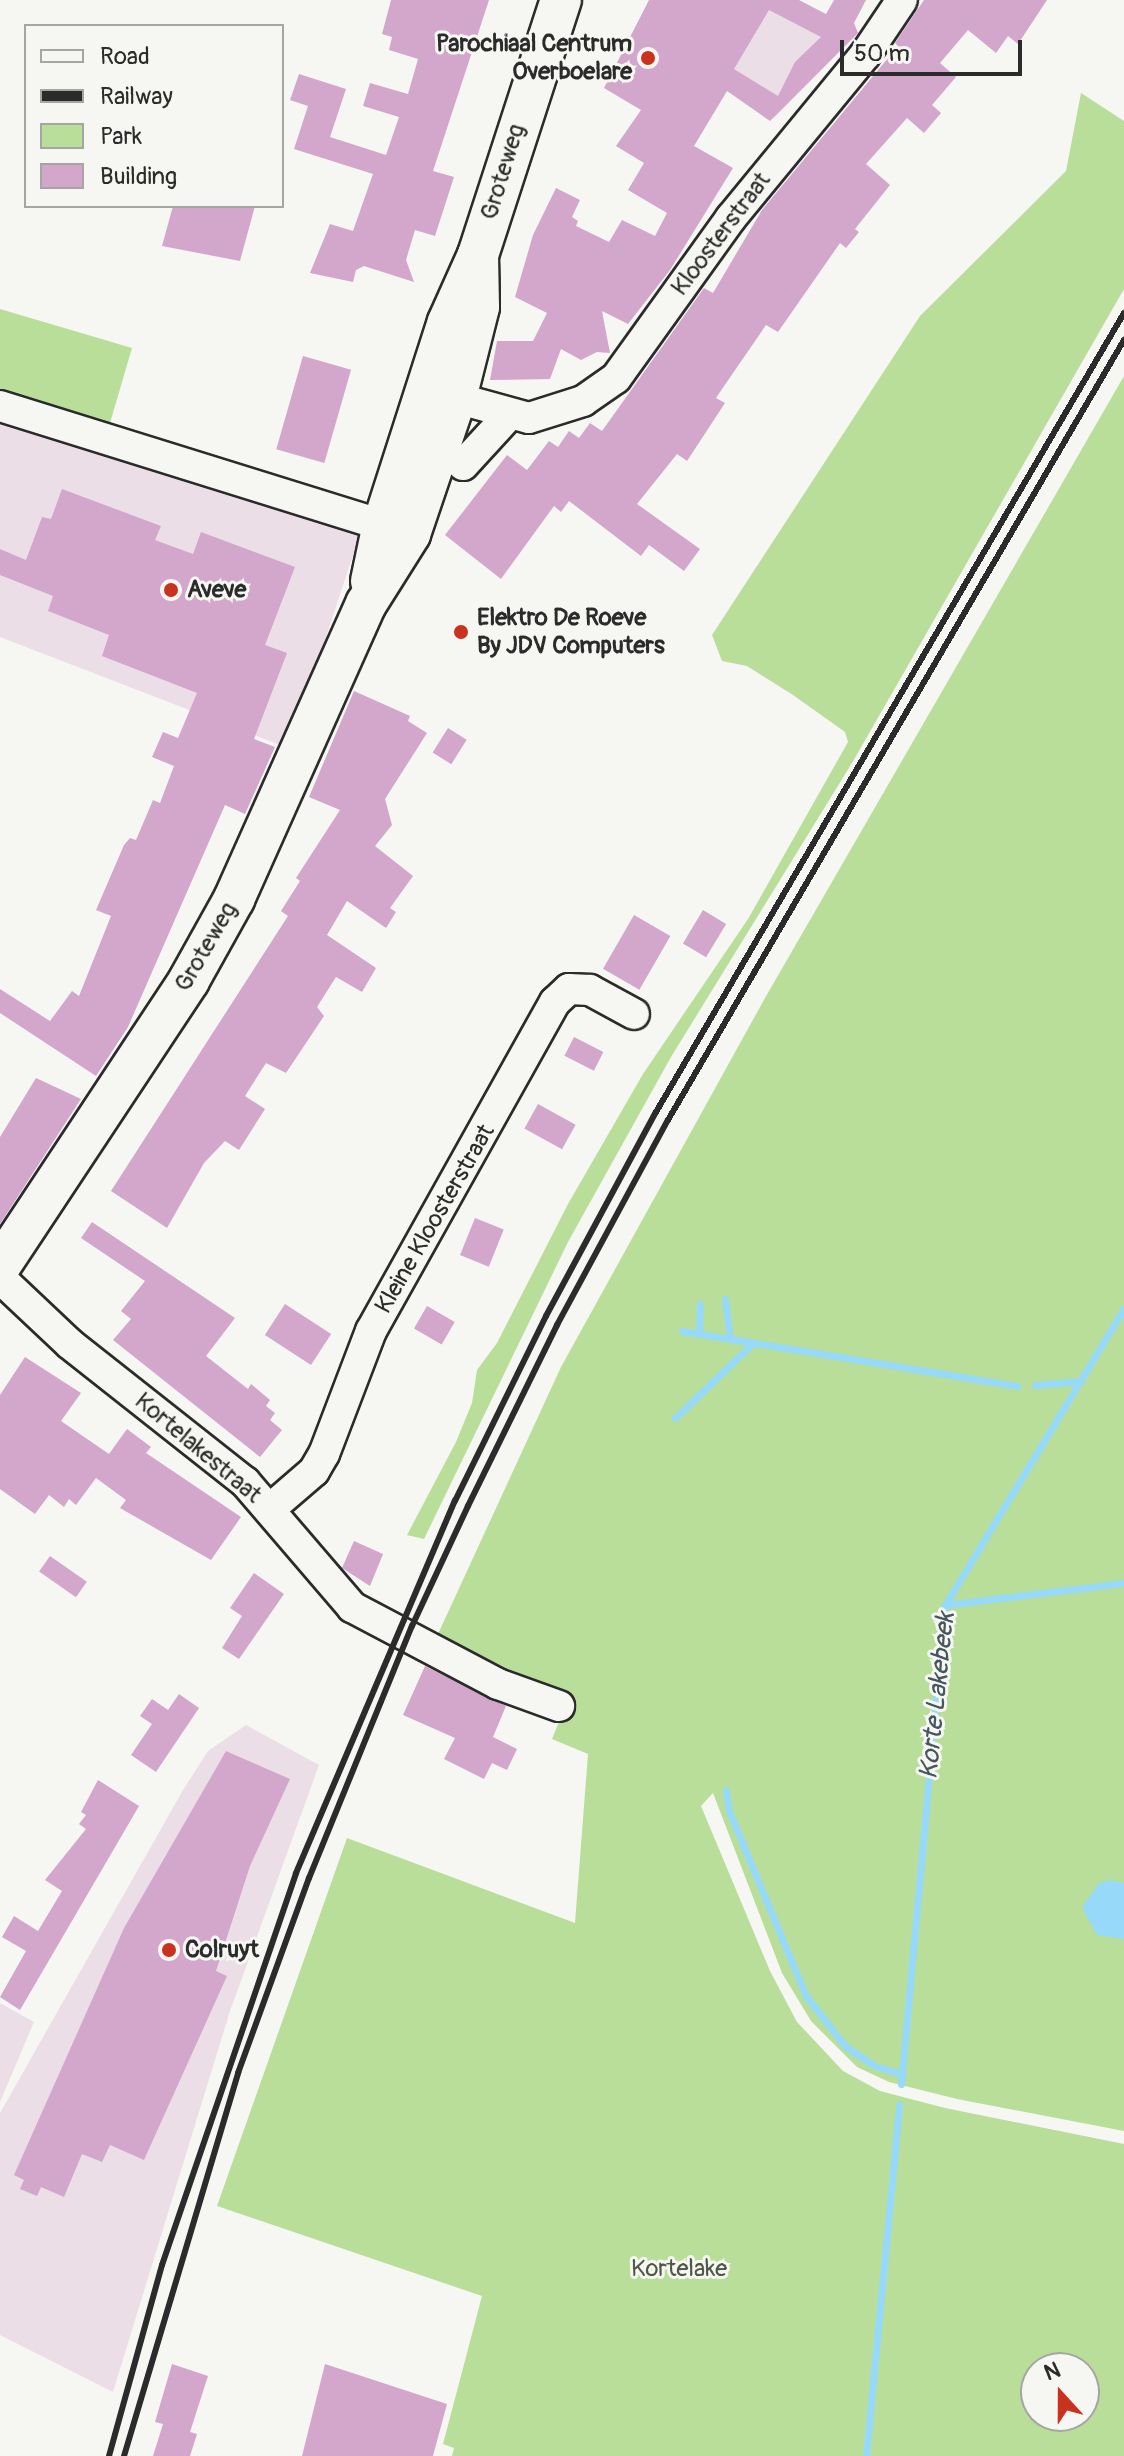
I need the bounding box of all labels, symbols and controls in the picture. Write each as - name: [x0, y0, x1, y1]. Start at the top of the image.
- legend: [24, 24, 284, 208]
- scale bar: [844, 24, 1026, 74]
- place label: Parochiaal Centrum Overboelare: [436, 30, 632, 86]
- text: 50 m: [854, 39, 910, 68]
- text: Road: [100, 42, 150, 71]
- marker: Parochiaal Centrum Overboelare: [639, 49, 657, 67]
- text: Railway: [100, 82, 173, 111]
- street label: Groteweg: [475, 121, 531, 223]
- text: Park: [100, 122, 142, 151]
- text: Building: [100, 162, 177, 191]
- street label: Kloosterstraat: [665, 167, 777, 301]
- place label: Aveve: [187, 576, 246, 604]
- marker: Aveve: [162, 581, 180, 599]
- place label: Elektro De Roeve By JDV Computers: [477, 604, 665, 660]
- marker: Elektro De Roeve By JDV Computers: [452, 623, 470, 641]
- street label: Groteweg: [169, 897, 243, 997]
- street label: Kleine Kloosterstraat: [369, 1119, 501, 1319]
- street label: Kortelakestraat: [129, 1387, 267, 1509]
- water label: Korte Lakebeek: [914, 1611, 962, 1781]
- place label: Colruyt: [185, 1936, 259, 1964]
- marker: Colruyt: [160, 1941, 178, 1959]
- park label: Kortelake: [631, 2255, 727, 2283]
- north arrow: [1020, 2352, 1100, 2432]
- text: N: [1040, 2356, 1064, 2387]

